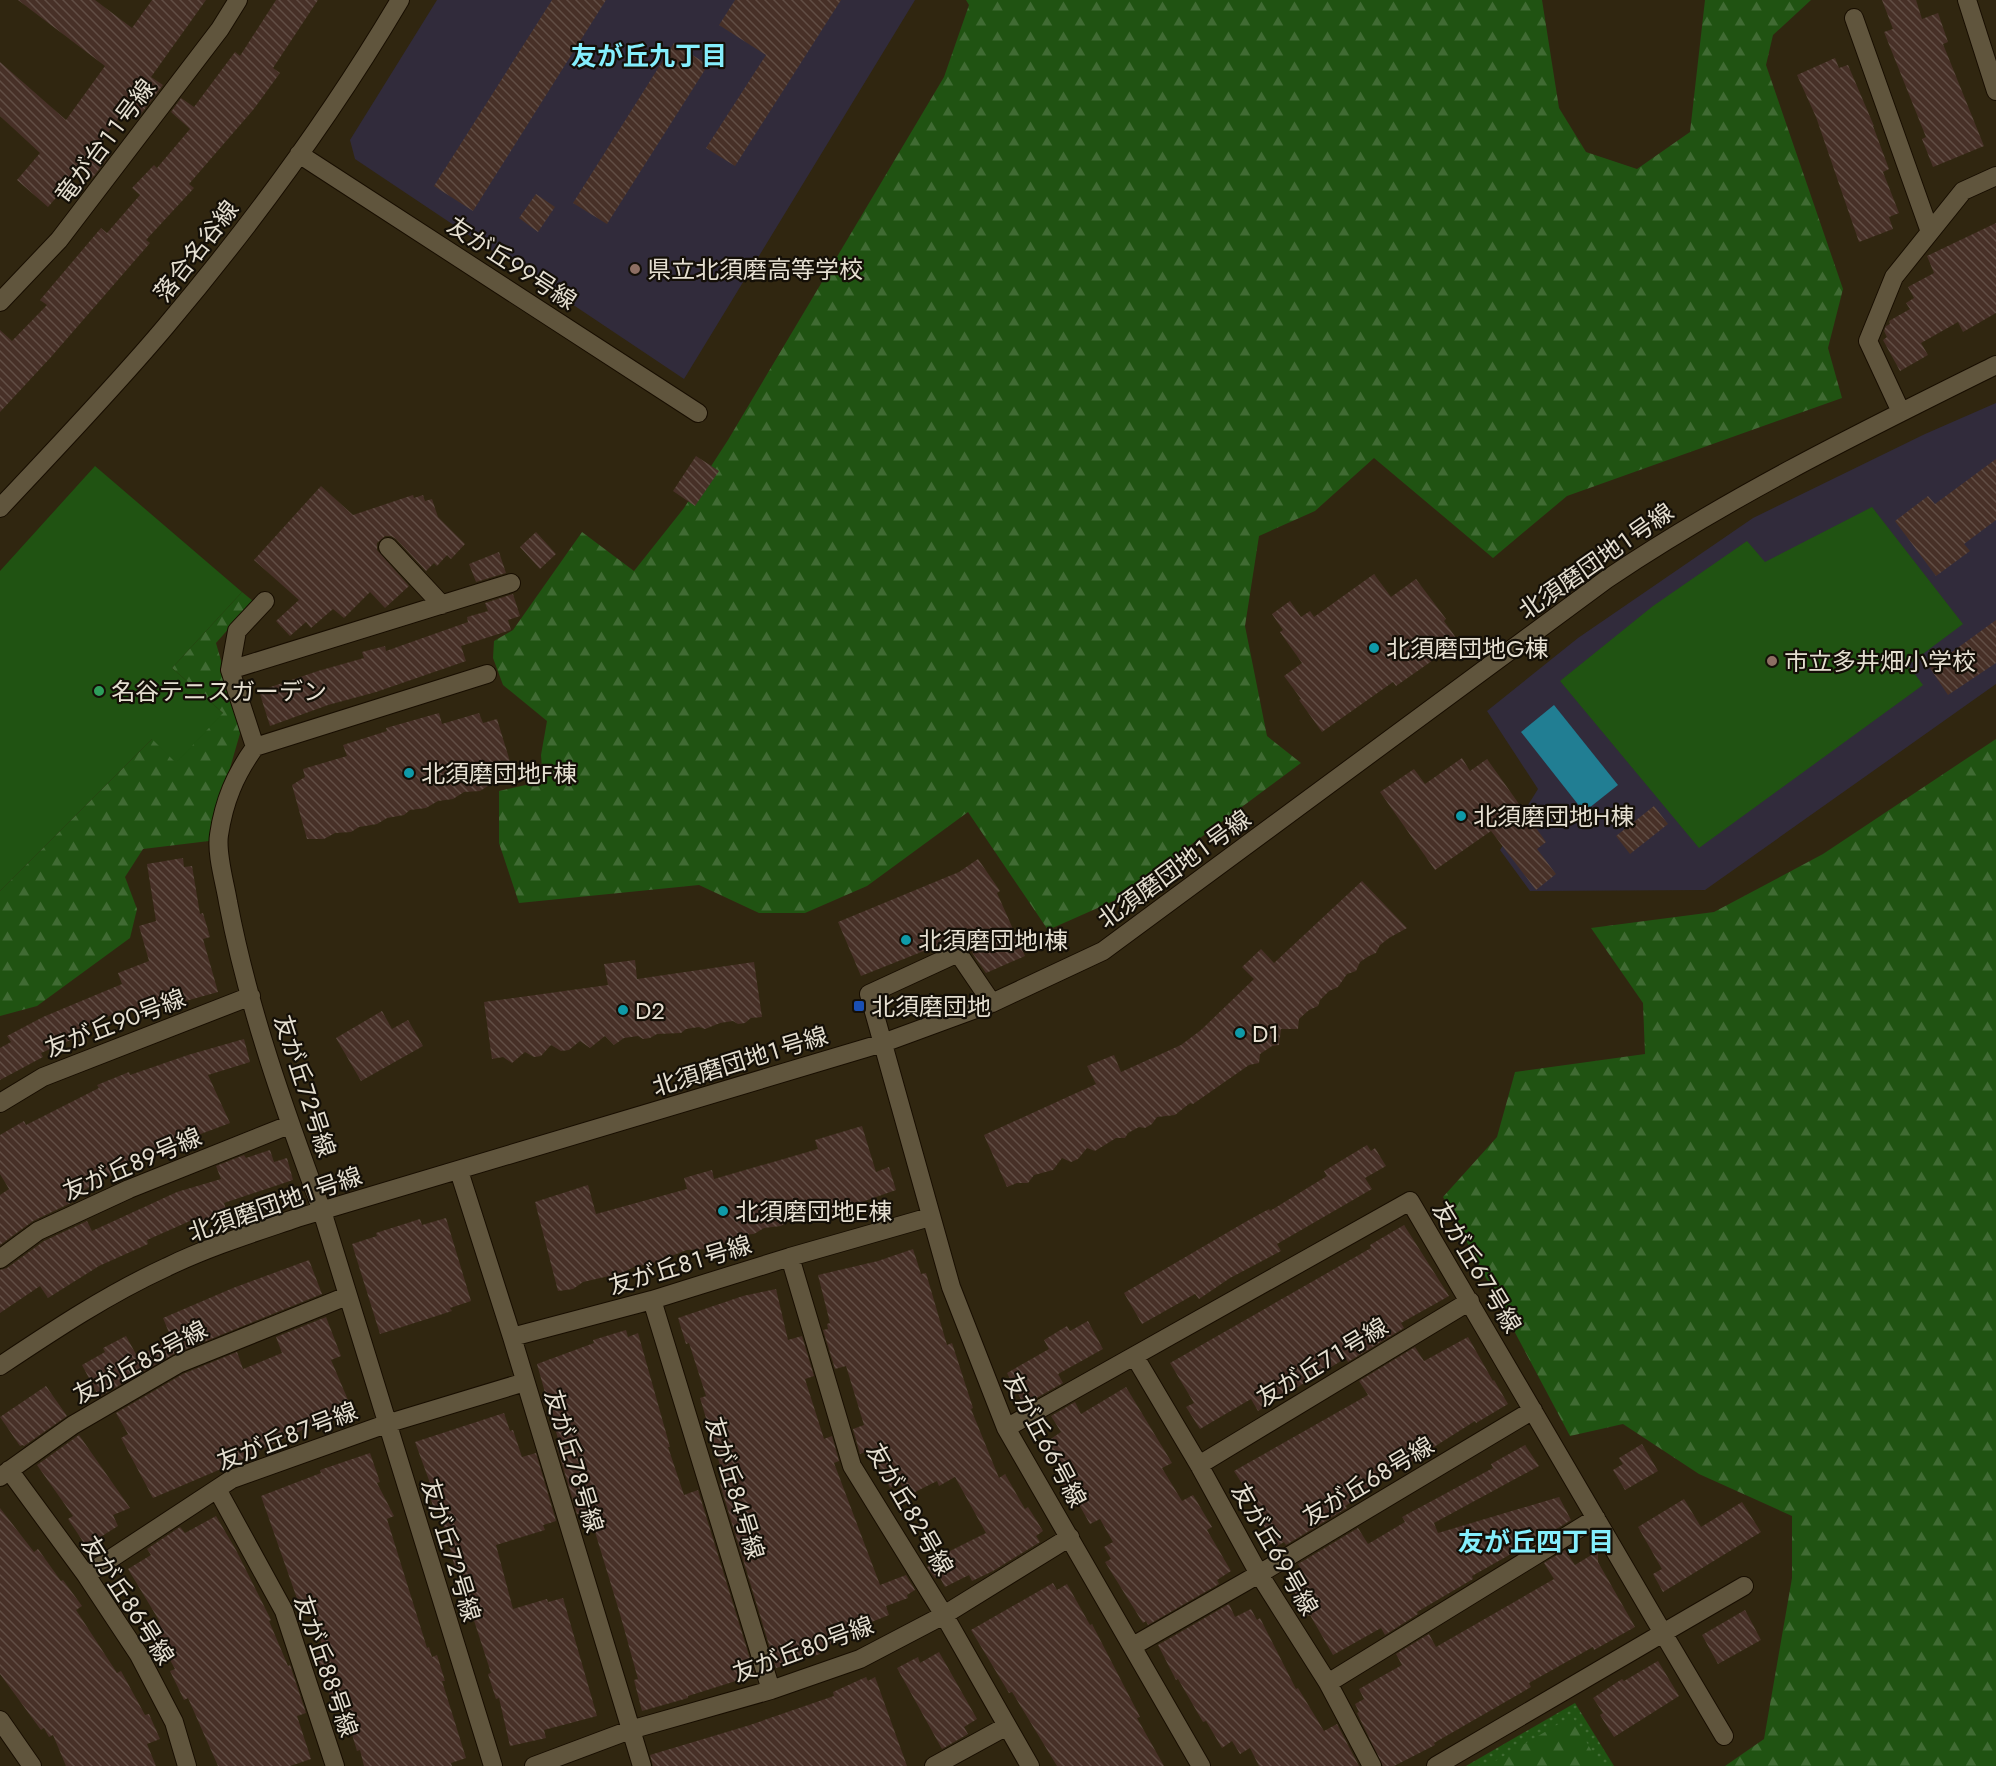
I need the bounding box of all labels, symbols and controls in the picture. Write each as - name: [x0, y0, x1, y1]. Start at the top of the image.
- district label: 友が丘九丁目: [571, 37, 727, 75]
- street label: 竜が台１１号線: [47, 71, 163, 211]
- street label: 落合名谷線: [145, 193, 247, 309]
- street label: 友が丘９９号線: [440, 208, 584, 318]
- place label: 県立北須磨高等学校: [647, 252, 863, 287]
- marker: 県立北須磨高等学校: [628, 262, 642, 276]
- street label: 北須磨団地１号線: [1511, 494, 1681, 628]
- place label: 北須磨団地G棟: [1386, 631, 1549, 666]
- marker: 北須磨団地G棟: [1367, 641, 1381, 655]
- place label: 市立多井畑小学校: [1784, 644, 1976, 679]
- marker: 市立多井畑小学校: [1765, 654, 1779, 668]
- place label: 名谷テニスガーデン: [111, 674, 327, 709]
- marker: 名谷テニスガーデン: [92, 684, 106, 698]
- place label: 北須磨団地F棟: [421, 756, 577, 791]
- marker: 北須磨団地F棟: [402, 766, 416, 780]
- place label: 北須磨団地H棟: [1473, 799, 1634, 834]
- street label: 北須磨団地１号線: [1090, 801, 1258, 937]
- marker: 北須磨団地H棟: [1454, 809, 1468, 823]
- place label: 北須磨団地I棟: [918, 923, 1068, 958]
- marker: 北須磨団地I棟: [899, 933, 913, 947]
- street label: 友が丘９０号線: [40, 980, 190, 1066]
- place label: 北須磨団地: [871, 989, 991, 1024]
- place label: D2: [635, 993, 665, 1028]
- marker: 北須磨団地: [852, 999, 866, 1013]
- marker: D2: [616, 1003, 630, 1017]
- street label: 友が丘７２号線: [266, 1010, 344, 1162]
- place label: D1: [1252, 1016, 1279, 1051]
- street label: 北須磨団地１号線: [648, 1018, 832, 1104]
- marker: D1: [1233, 1026, 1247, 1040]
- street label: 友が丘８９号線: [57, 1119, 207, 1209]
- street label: 北須磨団地１号線: [183, 1158, 367, 1250]
- place label: 北須磨団地E棟: [735, 1194, 892, 1229]
- street label: 友が丘６７号線: [1424, 1195, 1530, 1339]
- marker: 北須磨団地E棟: [716, 1204, 730, 1218]
- street label: 友が丘８１号線: [604, 1227, 756, 1303]
- street label: 友が丘７１号線: [1250, 1309, 1394, 1415]
- street label: 友が丘８５号線: [67, 1312, 213, 1412]
- street label: 友が丘６６号線: [995, 1367, 1095, 1513]
- street label: 友が丘７８号線: [536, 1385, 612, 1537]
- street label: 友が丘８７号線: [212, 1393, 362, 1479]
- street label: 友が丘８４号線: [697, 1412, 773, 1564]
- street label: 友が丘６８号線: [1296, 1428, 1440, 1534]
- street label: 友が丘８２号線: [858, 1436, 962, 1582]
- street label: 友が丘７２号線: [413, 1474, 489, 1626]
- street label: 友が丘６９号線: [1223, 1476, 1327, 1622]
- district label: 友が丘四丁目: [1458, 1523, 1614, 1561]
- street label: 友が丘８６号線: [73, 1528, 183, 1672]
- street label: 友が丘８８号線: [285, 1590, 367, 1742]
- street label: 友が丘８０号線: [728, 1607, 878, 1691]

